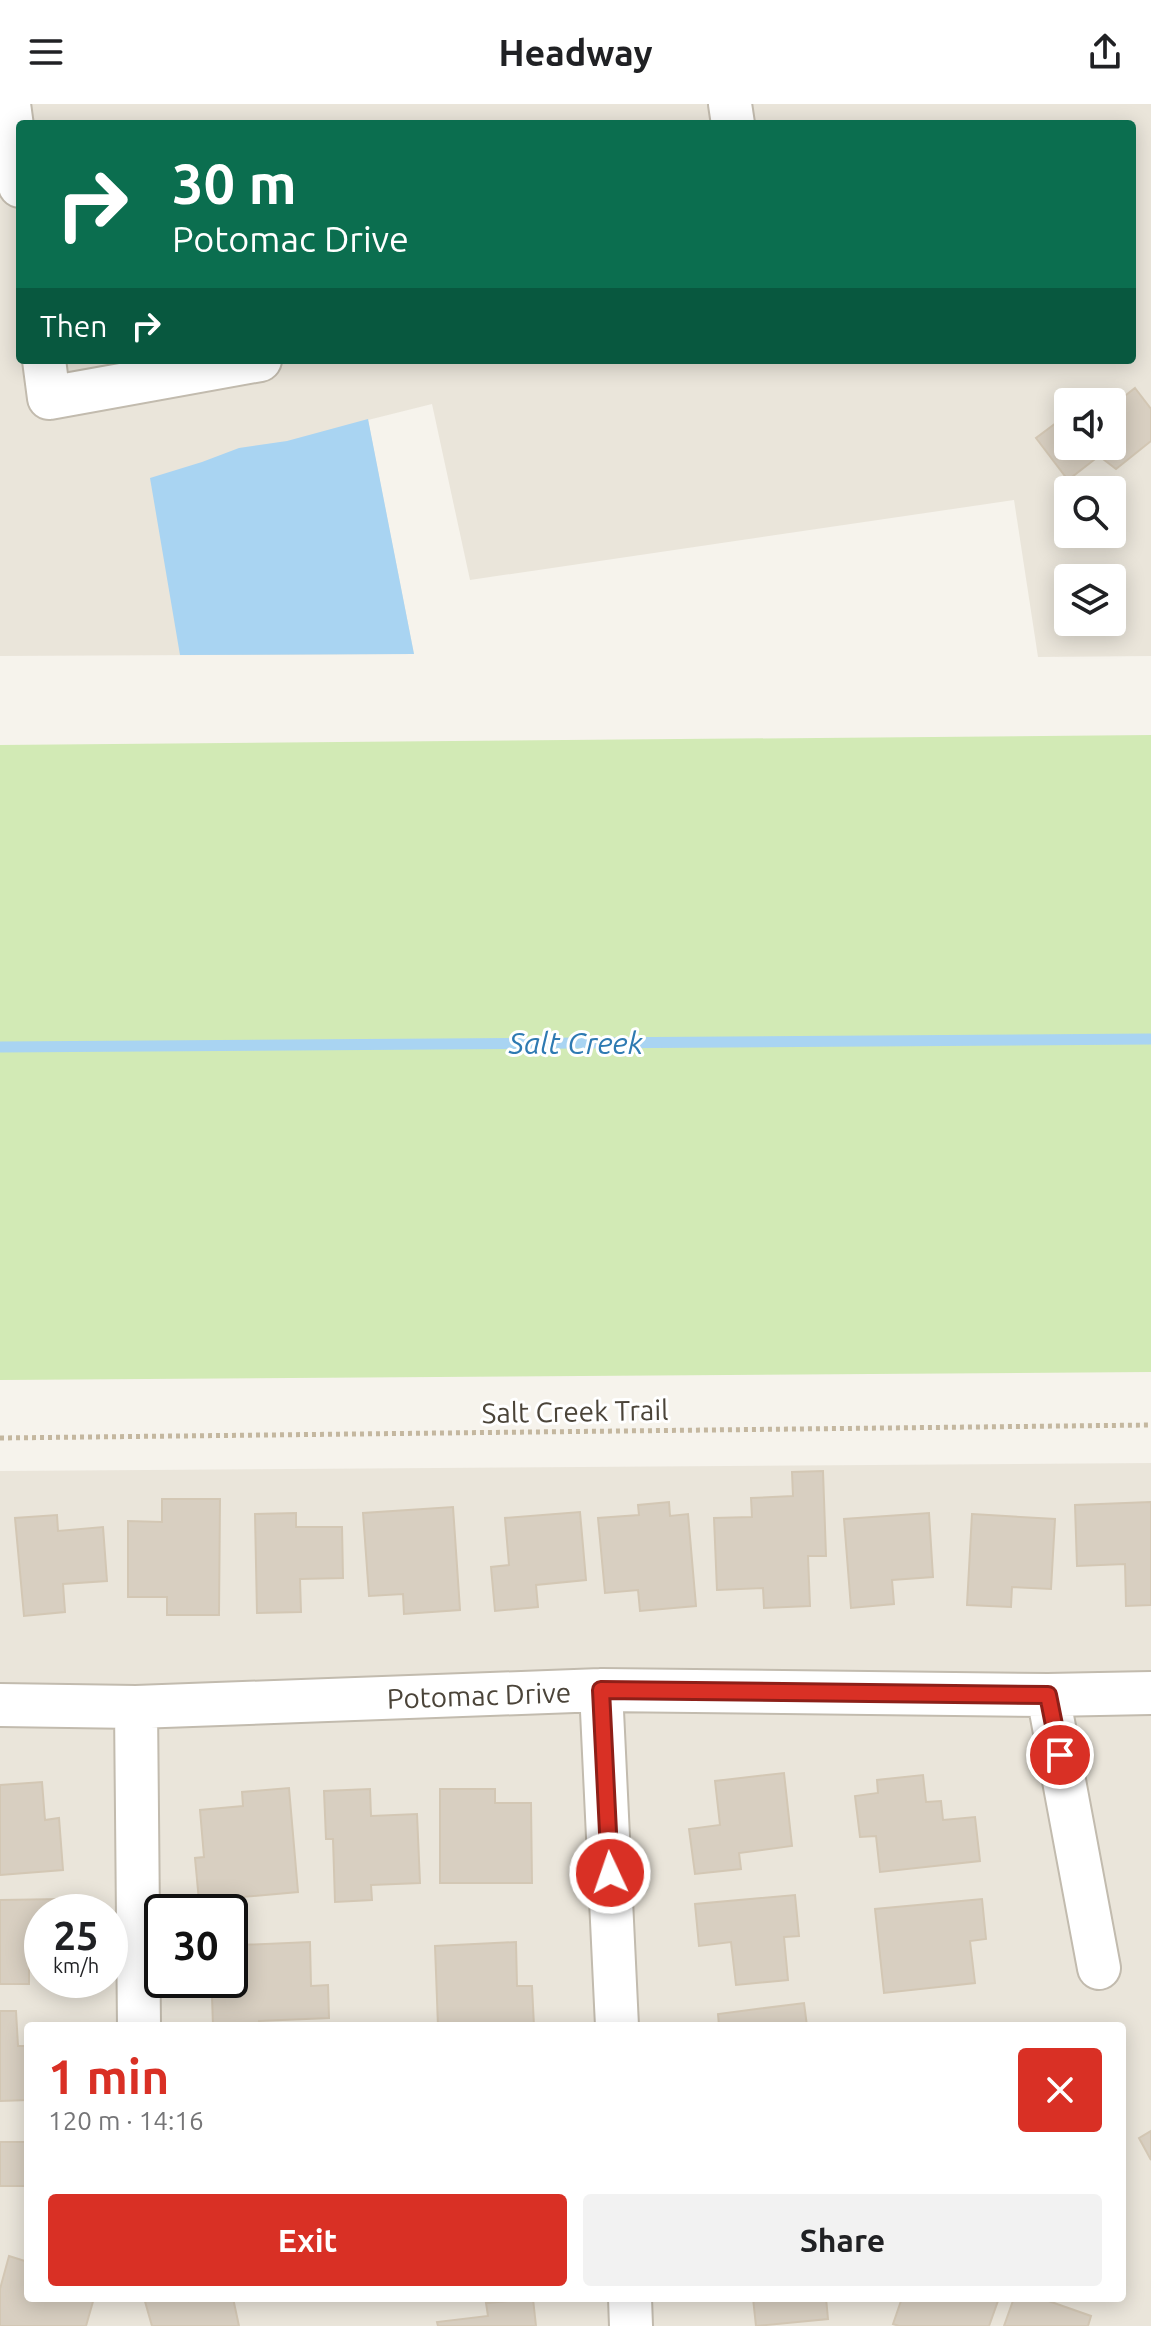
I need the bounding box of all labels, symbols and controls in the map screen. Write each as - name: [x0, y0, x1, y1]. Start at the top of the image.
- icon: menu: [24, 30, 68, 74]
- icon: share: [1083, 30, 1127, 74]
- text: Headway: [498, 32, 653, 73]
- icon: right: [40, 152, 144, 256]
- text: 30 m: [172, 152, 297, 215]
- text: Potomac Drive: [172, 218, 409, 259]
- icon: right: [124, 304, 168, 348]
- text: Then: [40, 309, 108, 343]
- map controls: [1054, 388, 1126, 636]
- button: sound: [1054, 388, 1126, 460]
- button: search: [1054, 476, 1126, 548]
- button: layers: [1054, 564, 1126, 636]
- water label: Salt Creek: [508, 1026, 644, 1060]
- street label: Salt Creek Trail: [481, 1394, 669, 1428]
- street label: Potomac Drive: [386, 1676, 572, 1714]
- pin: [1026, 1721, 1094, 1789]
- icon: arrive: [1038, 1733, 1082, 1777]
- position arrow: [568, 1831, 652, 1915]
- speed limit sign: 30: [144, 1894, 248, 1998]
- text: 25: [53, 1913, 99, 1958]
- text: km/h: [53, 1954, 99, 1977]
- button: close: [1018, 2048, 1102, 2132]
- text: 1 min: [48, 2049, 169, 2103]
- text: 120 m · 14:16: [48, 2106, 204, 2135]
- button: Exit: [48, 2194, 567, 2286]
- button: Share: [583, 2194, 1102, 2286]

